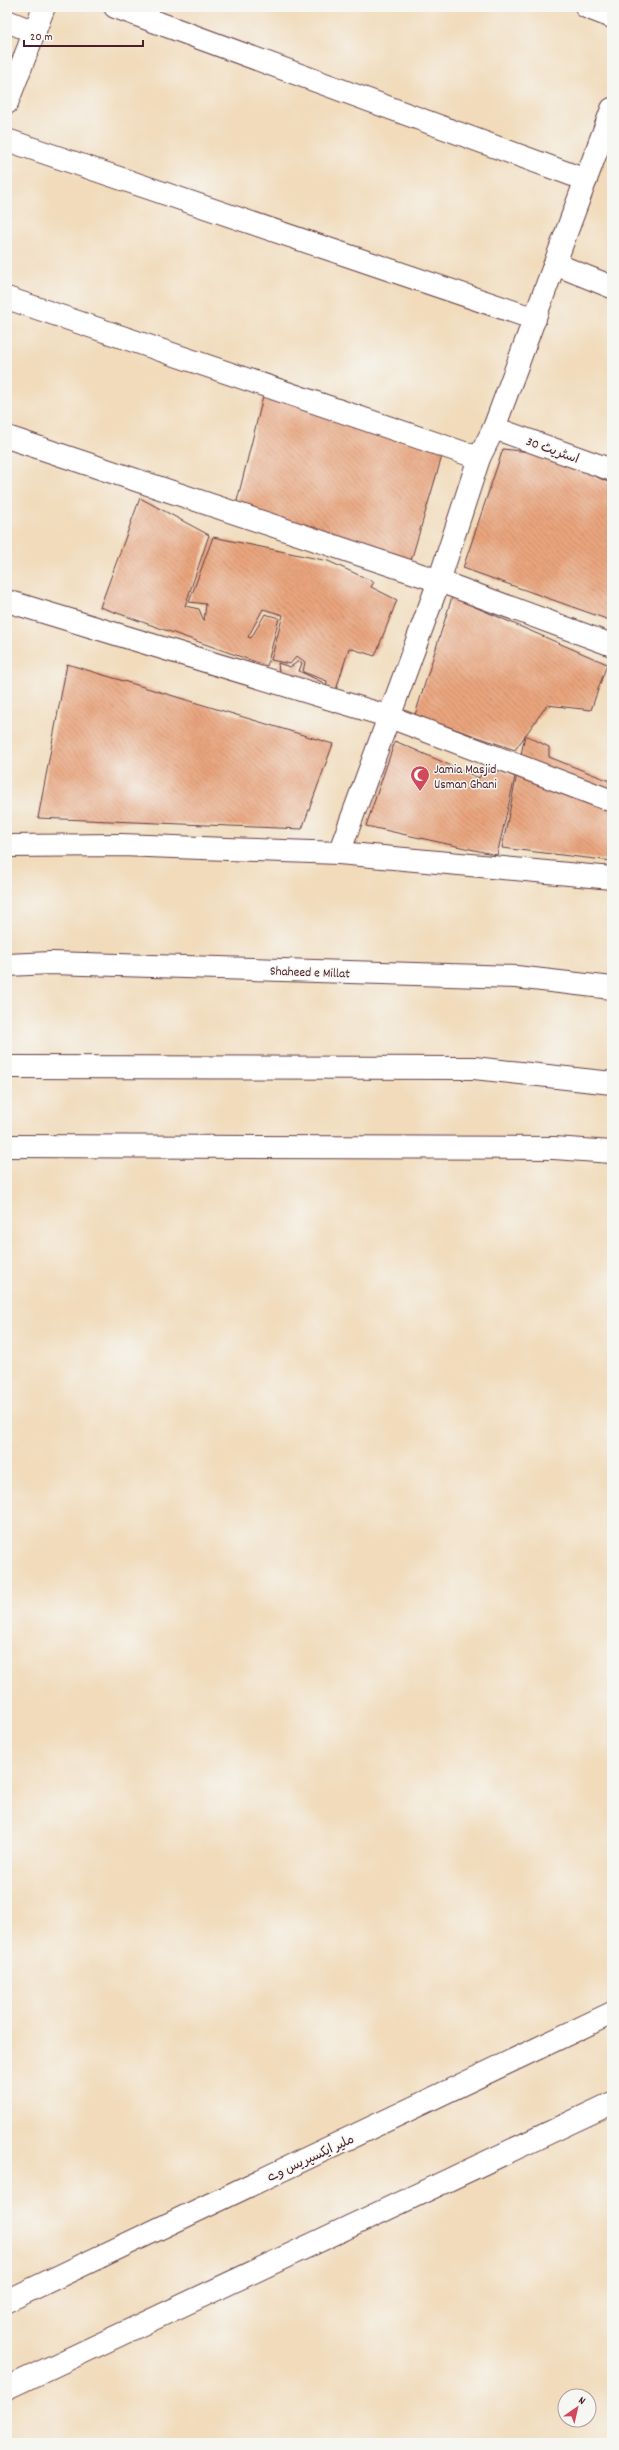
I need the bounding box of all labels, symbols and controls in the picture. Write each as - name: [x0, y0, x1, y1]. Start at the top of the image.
- scale bar: [24, 22, 143, 48]
- text: 20 m: [30, 29, 53, 46]
- street label: اسٹریٹ 30: [523, 433, 581, 470]
- place label: Jamia Masjid Usman Ghani: [434, 761, 497, 795]
- mosque icon: Jamia Masjid Usman Ghani: [409, 764, 431, 792]
- street label: Shaheed e Millat: [270, 963, 350, 984]
- street label: ملیر ایکسپریس وے: [264, 2131, 358, 2188]
- north arrow: [557, 2388, 597, 2428]
- text: N: [575, 2393, 589, 2410]

